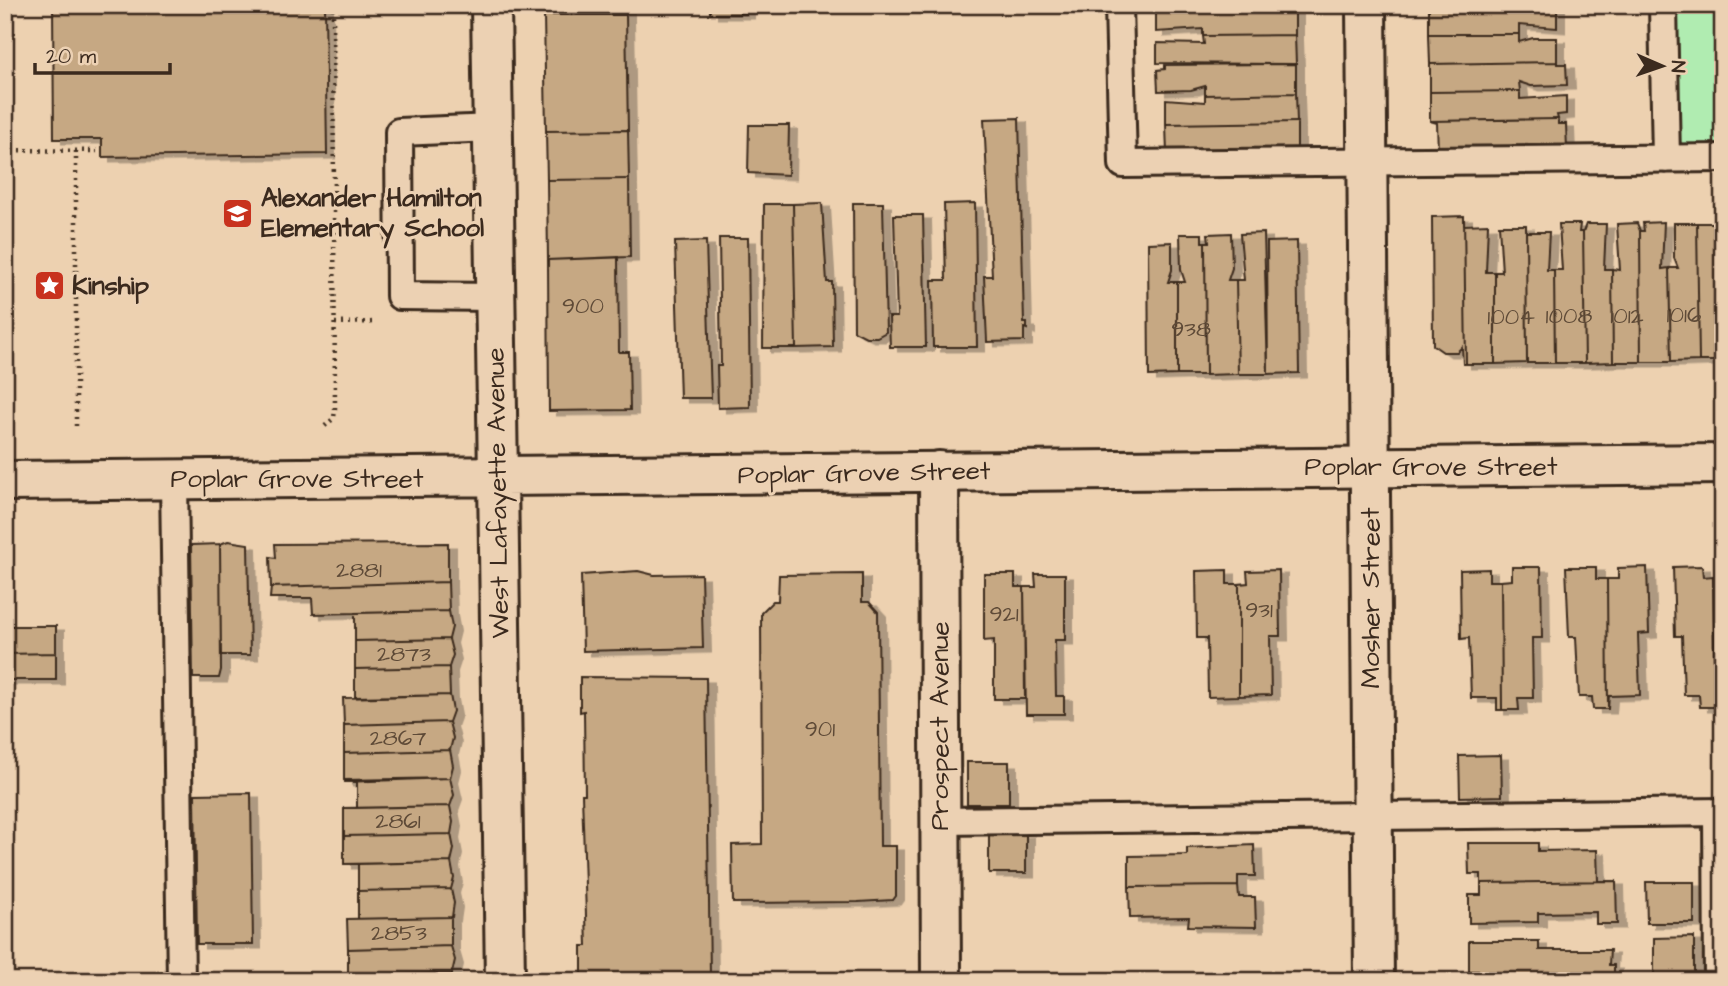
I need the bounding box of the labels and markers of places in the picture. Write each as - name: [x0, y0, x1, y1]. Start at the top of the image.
- place label: Alexander Hamilton Elementary School: [261, 180, 484, 249]
- school or university icon: Alexander Hamilton Elementary School: [221, 196, 255, 230]
- place label: Kinship: [72, 268, 150, 304]
- place icon: Kinship: [32, 269, 66, 303]

